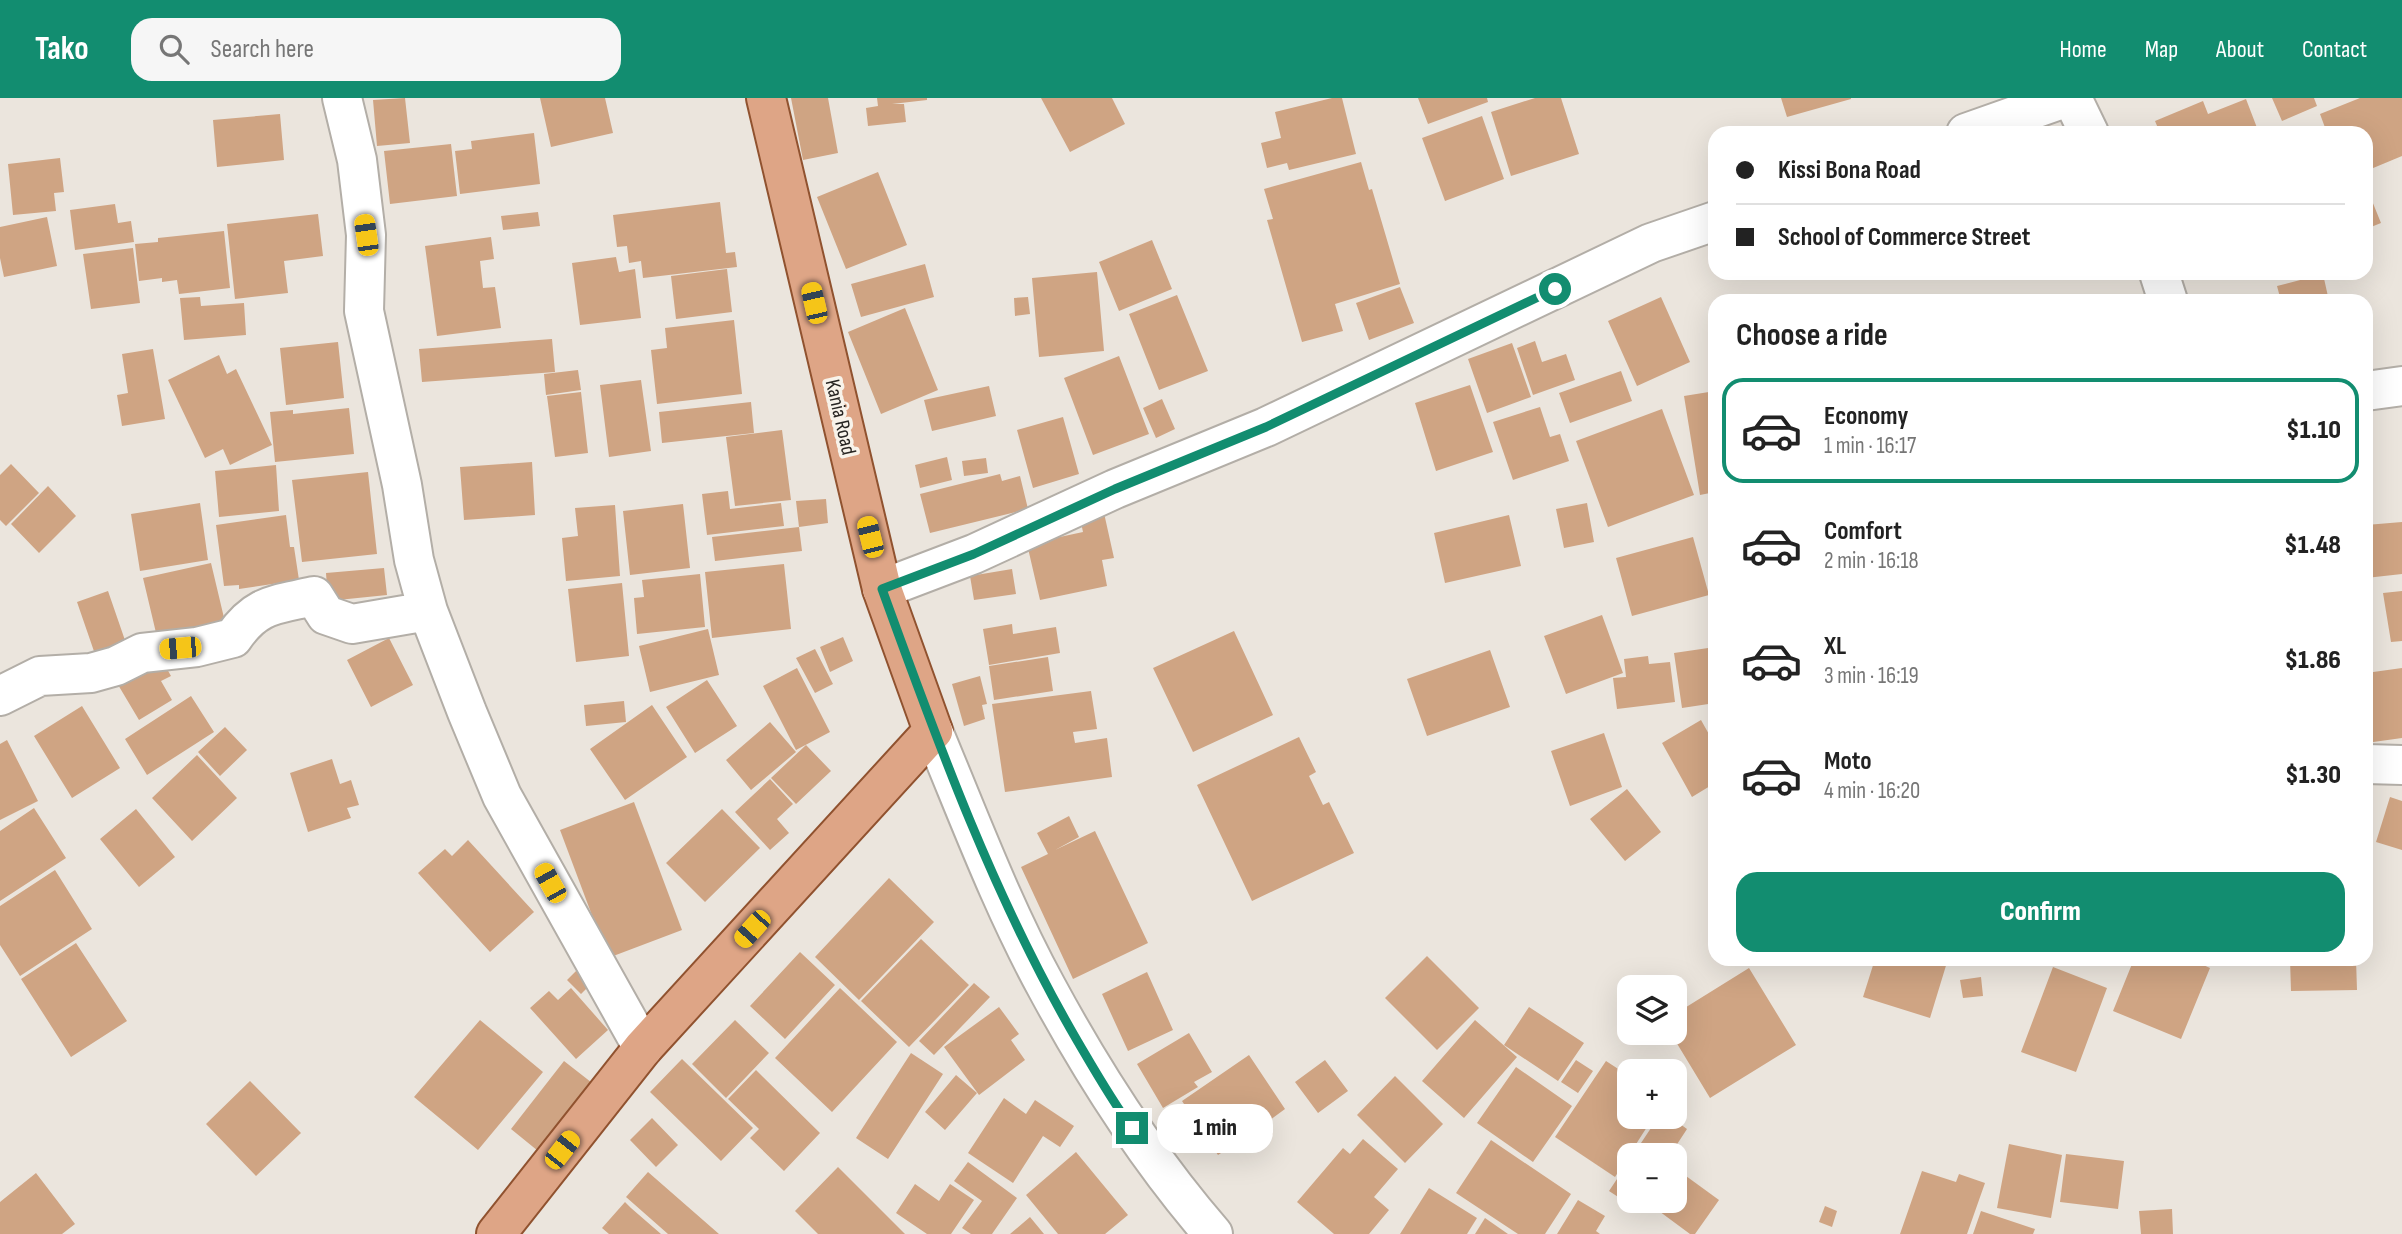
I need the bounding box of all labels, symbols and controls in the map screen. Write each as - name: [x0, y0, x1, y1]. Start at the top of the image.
- search box: [131, 18, 621, 81]
- text: Tako: [35, 29, 89, 69]
- icon: search: [155, 30, 193, 68]
- text: Search here: [211, 34, 314, 65]
- text: Home: [2059, 35, 2107, 64]
- text: Map: [2145, 35, 2178, 64]
- text: About: [2216, 35, 2264, 64]
- text: Contact: [2302, 35, 2367, 64]
- text: Kissi Bona Road: [1778, 155, 1921, 186]
- car: [353, 213, 380, 257]
- text: School of Commerce Street: [1778, 222, 2030, 253]
- route start: [1539, 273, 1571, 305]
- car: [800, 280, 829, 326]
- text: Choose a ride: [1736, 316, 1888, 355]
- street label: Kania Road: [820, 377, 861, 457]
- icon: car: [1740, 399, 1803, 462]
- text: Economy: [1824, 401, 1908, 432]
- text: $1.10: [2286, 415, 2341, 446]
- text: 1 min · 16:17: [1824, 432, 1916, 460]
- car: [855, 514, 886, 560]
- icon: car: [1740, 514, 1803, 577]
- text: Comfort: [1824, 516, 1902, 547]
- text: $1.48: [2284, 530, 2341, 561]
- text: 2 min · 16:18: [1824, 547, 1919, 575]
- icon: car: [1740, 629, 1803, 692]
- text: XL: [1824, 631, 1846, 662]
- car: [159, 636, 202, 660]
- text: $1.86: [2285, 645, 2341, 676]
- text: 3 min · 16:19: [1824, 662, 1919, 690]
- icon: car: [1740, 744, 1803, 807]
- text: Moto: [1824, 746, 1872, 777]
- text: $1.30: [2285, 760, 2341, 791]
- text: 4 min · 16:20: [1824, 777, 1920, 805]
- car: [531, 860, 570, 906]
- button: Confirm: [1736, 872, 2345, 952]
- car: [731, 906, 774, 952]
- map controls: [1617, 975, 1687, 1213]
- button: layers: [1617, 975, 1687, 1045]
- button: +: [1617, 1059, 1687, 1129]
- callout: 1 min: [1156, 1104, 1272, 1152]
- route end: [1116, 1112, 1148, 1144]
- text: 1 min: [1193, 1114, 1237, 1142]
- car: [541, 1127, 584, 1173]
- button: −: [1617, 1143, 1687, 1213]

